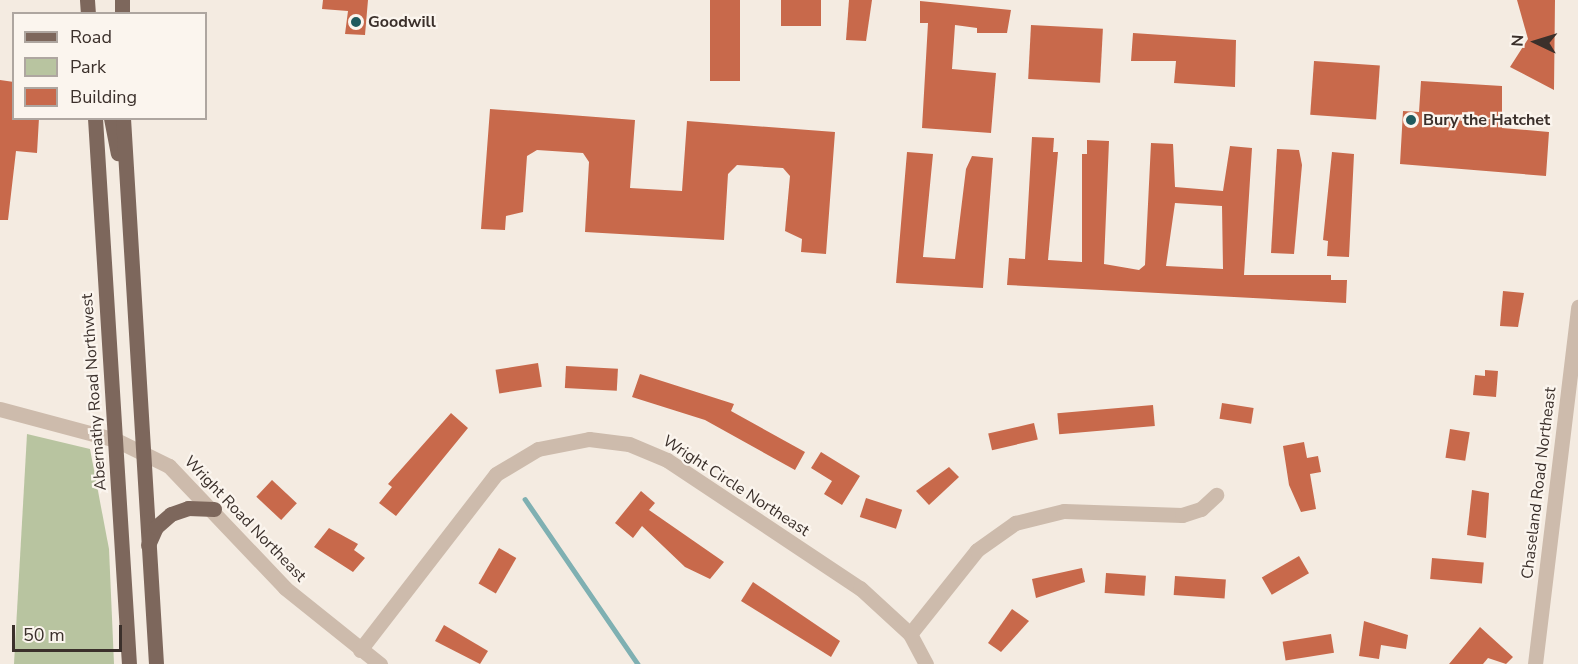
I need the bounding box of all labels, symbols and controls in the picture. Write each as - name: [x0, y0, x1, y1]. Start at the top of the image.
- legend: [12, 12, 207, 120]
- place label: Goodwill: [368, 12, 436, 32]
- north arrow: [1506, 12, 1566, 72]
- marker: Goodwill: [349, 15, 363, 29]
- text: Road: [70, 25, 112, 49]
- text: N: [1507, 34, 1529, 47]
- text: Park: [70, 55, 106, 79]
- text: Building: [70, 85, 137, 109]
- place label: Bury the Hatchet: [1423, 110, 1550, 130]
- marker: Bury the Hatchet: [1404, 113, 1418, 127]
- street label: Abernathy Road Northwest: [78, 293, 110, 491]
- street label: Chaseland Road Northeast: [1518, 386, 1560, 580]
- street label: Wright Circle Northeast: [659, 431, 813, 541]
- street label: Wright Road Northeast: [180, 452, 310, 586]
- scale bar: [15, 613, 124, 651]
- text: 50 m: [23, 623, 65, 647]

